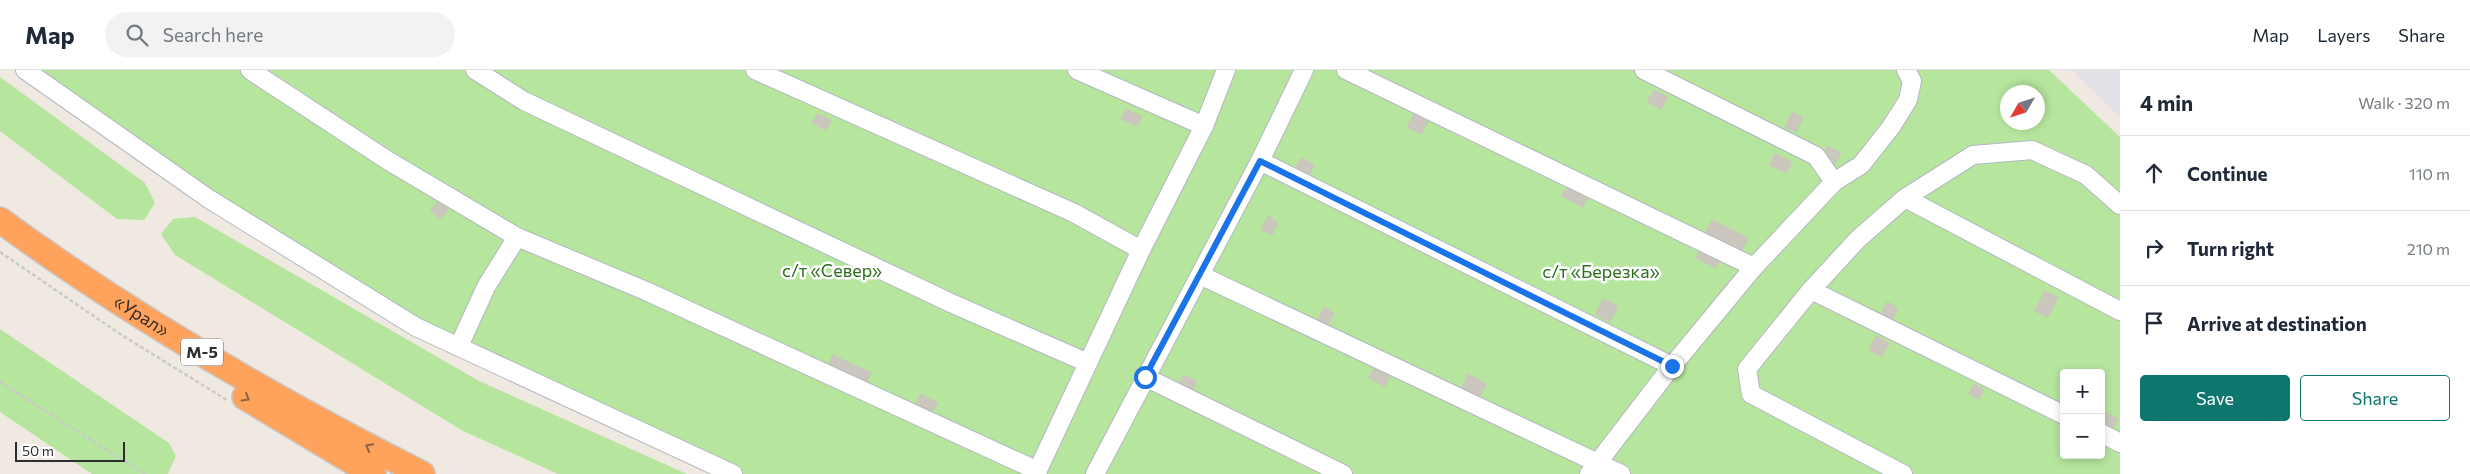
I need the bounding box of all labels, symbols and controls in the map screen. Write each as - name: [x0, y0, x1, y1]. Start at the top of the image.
- search box: [105, 12, 455, 57]
- text: Map: [25, 20, 75, 49]
- icon: search: [123, 21, 151, 49]
- text: Search here: [163, 23, 263, 46]
- text: Map: [2252, 24, 2289, 46]
- text: Layers: [2317, 24, 2370, 46]
- text: Share: [2398, 24, 2445, 46]
- north arrow: [2000, 85, 2045, 130]
- text: 4 min: [2140, 90, 2193, 115]
- text: Walk · 320 m: [2358, 93, 2450, 112]
- icon: ahead: [2140, 159, 2168, 187]
- text: Continue: [2187, 162, 2267, 185]
- text: 110 m: [2409, 164, 2450, 183]
- icon: right: [2140, 234, 2168, 262]
- text: Turn right: [2187, 237, 2274, 260]
- text: 210 m: [2407, 239, 2450, 258]
- park label: с/т «Север»: [782, 259, 882, 281]
- park label: с/т «Березка»: [1542, 260, 1660, 282]
- street label: «Урал»: [110, 290, 174, 341]
- icon: arrive: [2140, 309, 2168, 337]
- text: Arrive at destination: [2187, 312, 2367, 335]
- road number: М-5: [181, 338, 223, 366]
- route end: [1661, 355, 1684, 378]
- route start: [1134, 366, 1157, 389]
- map controls: [2060, 369, 2105, 459]
- button: +: [2060, 369, 2105, 414]
- button: Save: [2140, 375, 2290, 421]
- button: Share: [2300, 375, 2450, 421]
- one-way arrow: [241, 391, 250, 401]
- button: −: [2060, 414, 2105, 459]
- scale bar: [15, 439, 125, 462]
- text: 50 m: [22, 442, 54, 459]
- one-way arrow: [365, 443, 374, 453]

